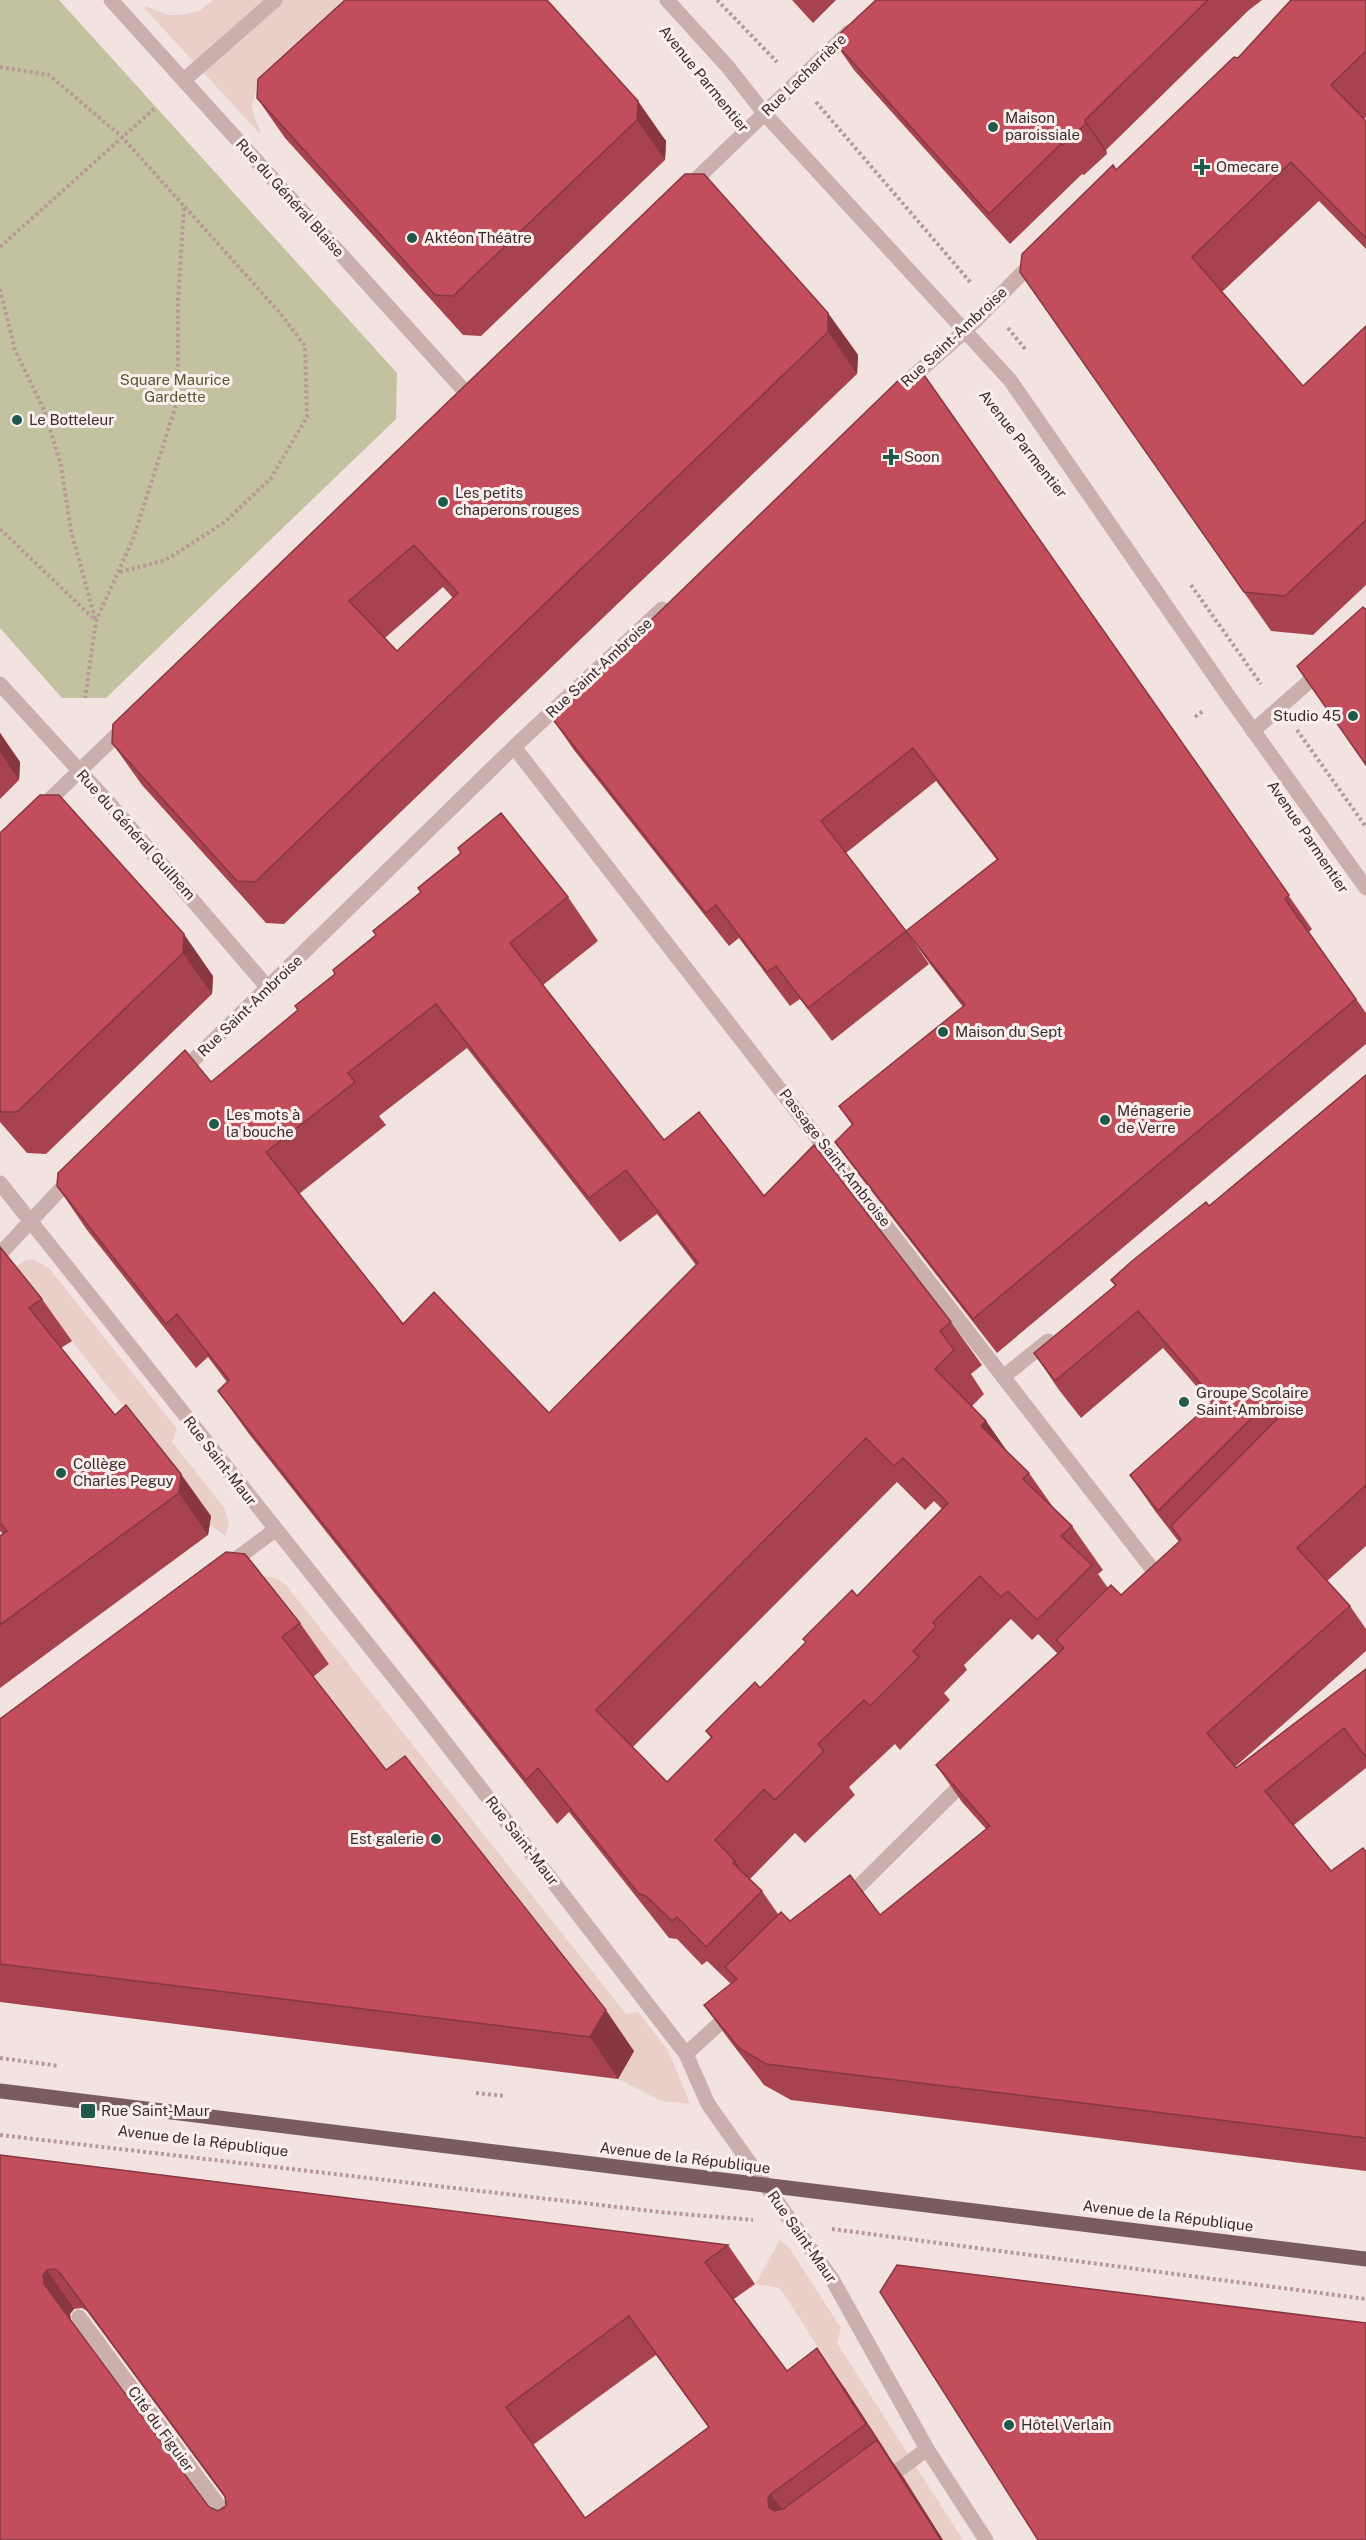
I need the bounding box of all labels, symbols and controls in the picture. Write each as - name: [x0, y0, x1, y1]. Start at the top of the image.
- street label: Avenue Parmentier: [656, 22, 753, 136]
- street label: Rue Lacharrière: [758, 30, 849, 119]
- place label: Maison paroissiale: [1005, 109, 1080, 143]
- marker: Maison paroissiale: [986, 120, 1000, 134]
- street label: Rue du Général Blaise: [233, 135, 348, 260]
- marker: Omecare: [1193, 158, 1211, 176]
- place label: Omecare: [1216, 158, 1279, 175]
- place label: Aktéon Théâtre: [424, 229, 532, 246]
- marker: Aktéon Théâtre: [405, 231, 419, 245]
- street label: Rue Saint-Ambroise: [897, 283, 1010, 390]
- park label: Square Maurice Gardette: [120, 371, 230, 405]
- street label: Avenue Parmentier: [976, 386, 1071, 501]
- place label: Le Botteleur: [29, 411, 114, 428]
- marker: Le Botteleur: [10, 413, 24, 427]
- marker: Soon: [882, 448, 900, 466]
- place label: Soon: [904, 448, 940, 465]
- place label: Les petits chaperons rouges: [455, 484, 579, 518]
- marker: Les petits chaperons rouges: [436, 495, 450, 509]
- street label: Rue Saint-Ambroise: [542, 614, 655, 721]
- place label: Studio 45: [1273, 707, 1341, 724]
- marker: Studio 45: [1346, 709, 1360, 723]
- street label: Rue du Général Guilhem: [74, 766, 199, 903]
- street label: Avenue Parmentier: [1264, 777, 1353, 896]
- street label: Rue Saint-Ambroise: [194, 951, 305, 1060]
- place label: Maison du Sept: [955, 1023, 1063, 1040]
- marker: Maison du Sept: [936, 1025, 950, 1039]
- street label: Passage Saint-Ambroise: [776, 1085, 894, 1230]
- place label: Ménagerie de Verre: [1117, 1102, 1191, 1136]
- place label: Les mots à la bouche: [226, 1106, 300, 1140]
- marker: Ménagerie de Verre: [1098, 1113, 1112, 1127]
- marker: Les mots à la bouche: [207, 1117, 221, 1131]
- place label: Groupe Scolaire Saint-Ambroise: [1196, 1384, 1308, 1418]
- marker: Groupe Scolaire Saint-Ambroise: [1177, 1395, 1191, 1409]
- street label: Rue Saint-Maur: [180, 1413, 261, 1509]
- place label: Collège Charles Peguy: [73, 1455, 174, 1489]
- marker: Collège Charles Peguy: [54, 1466, 68, 1480]
- street label: Rue Saint-Maur: [482, 1793, 563, 1889]
- place label: Est galerie: [350, 1830, 424, 1847]
- marker: Est galerie: [429, 1832, 443, 1846]
- marker: Rue Saint-Maur: [79, 2102, 97, 2120]
- place label: Rue Saint-Maur: [101, 2102, 210, 2119]
- street label: Avenue de la République: [117, 2122, 289, 2159]
- street label: Avenue de la République: [599, 2139, 771, 2176]
- street label: Rue Saint-Maur: [764, 2187, 841, 2286]
- street label: Avenue de la République: [1082, 2197, 1254, 2234]
- street label: Cité du Figuier: [125, 2383, 198, 2475]
- place label: Hôtel Verlain: [1021, 2416, 1112, 2433]
- marker: Hôtel Verlain: [1002, 2418, 1016, 2432]

